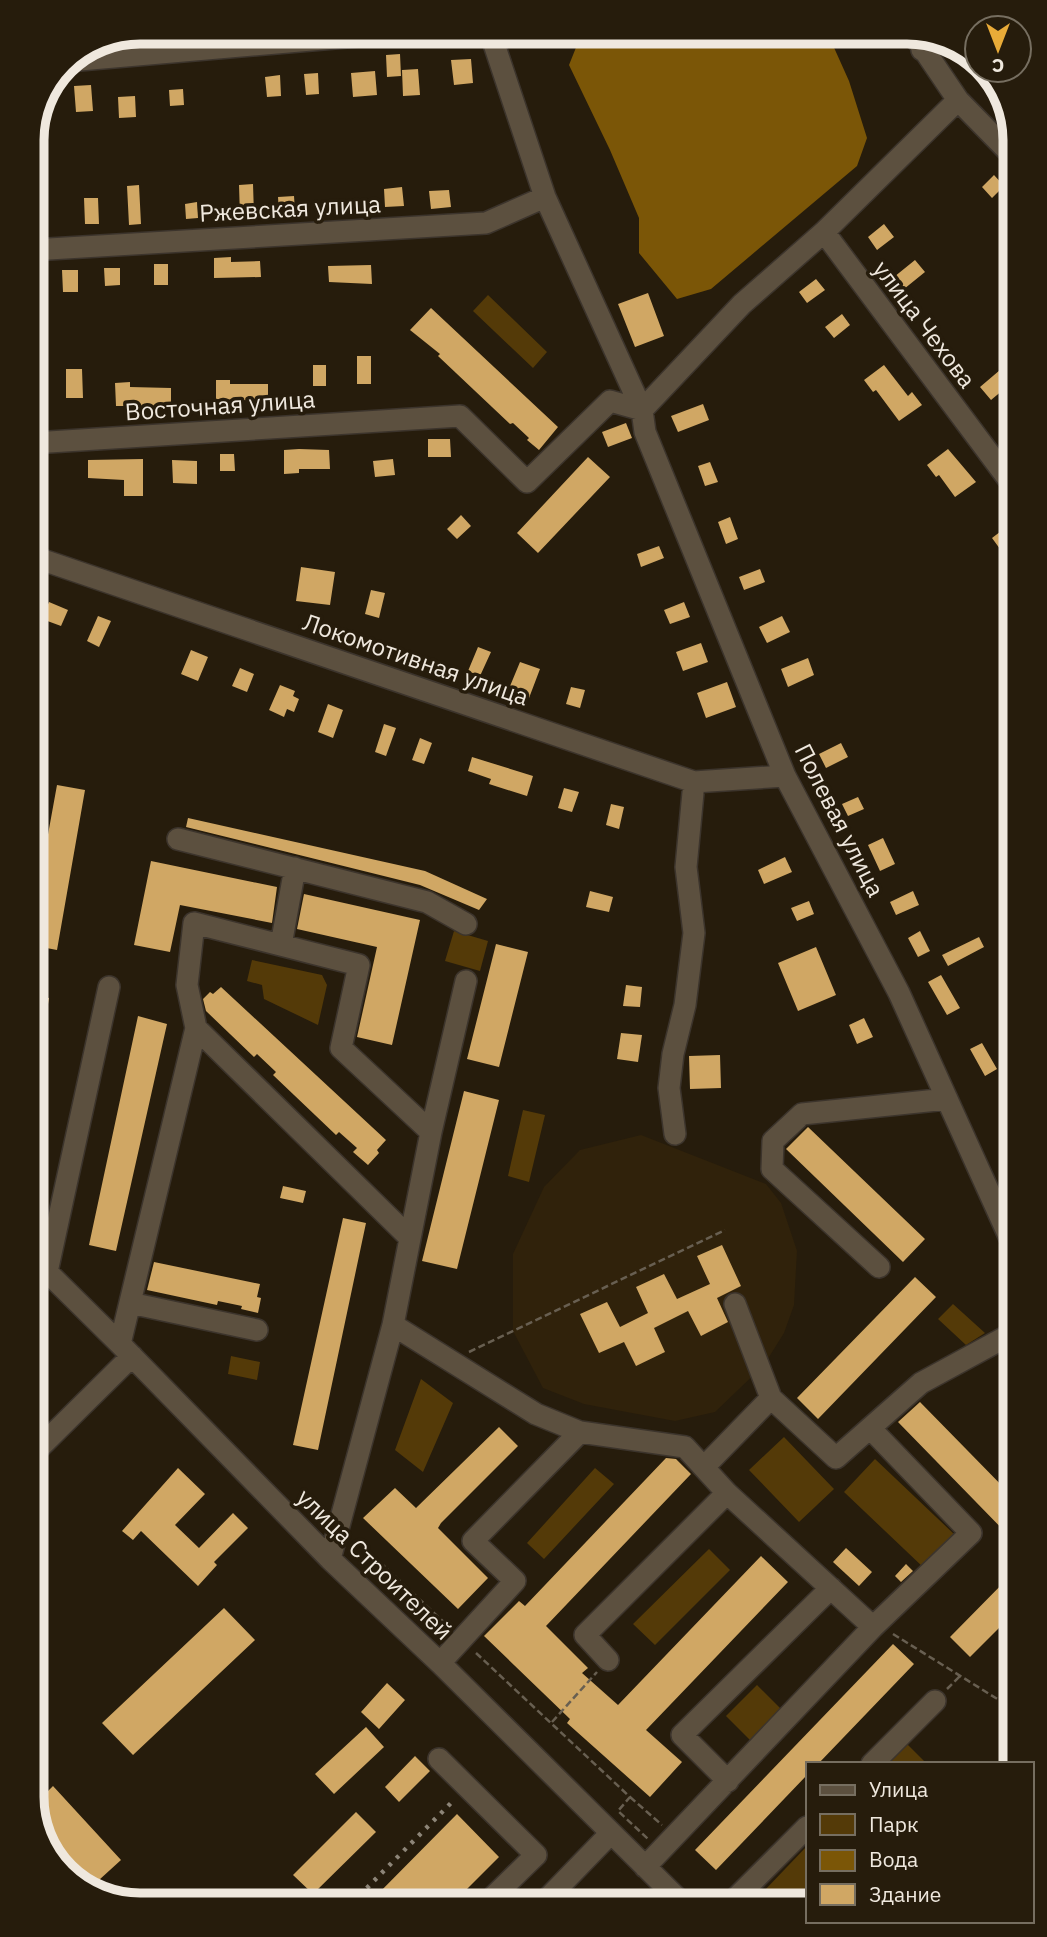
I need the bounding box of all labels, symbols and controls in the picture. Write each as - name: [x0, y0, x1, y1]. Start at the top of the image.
- north arrow: [963, 14, 1033, 84]
- text: С: [992, 54, 1004, 78]
- street label: Ржевская улица: [198, 187, 382, 229]
- street label: улица Чехова: [867, 254, 984, 394]
- street label: Восточная улица: [124, 382, 316, 428]
- street label: Локомотивная улица: [299, 605, 533, 713]
- street label: Полевая улица: [788, 738, 892, 902]
- street label: улица Строителей: [290, 1481, 460, 1647]
- legend: [806, 1762, 1033, 1923]
- text: Улица: [869, 1775, 928, 1803]
- text: Парк: [869, 1810, 919, 1838]
- text: Вода: [869, 1845, 918, 1873]
- text: Здание: [869, 1880, 941, 1908]

